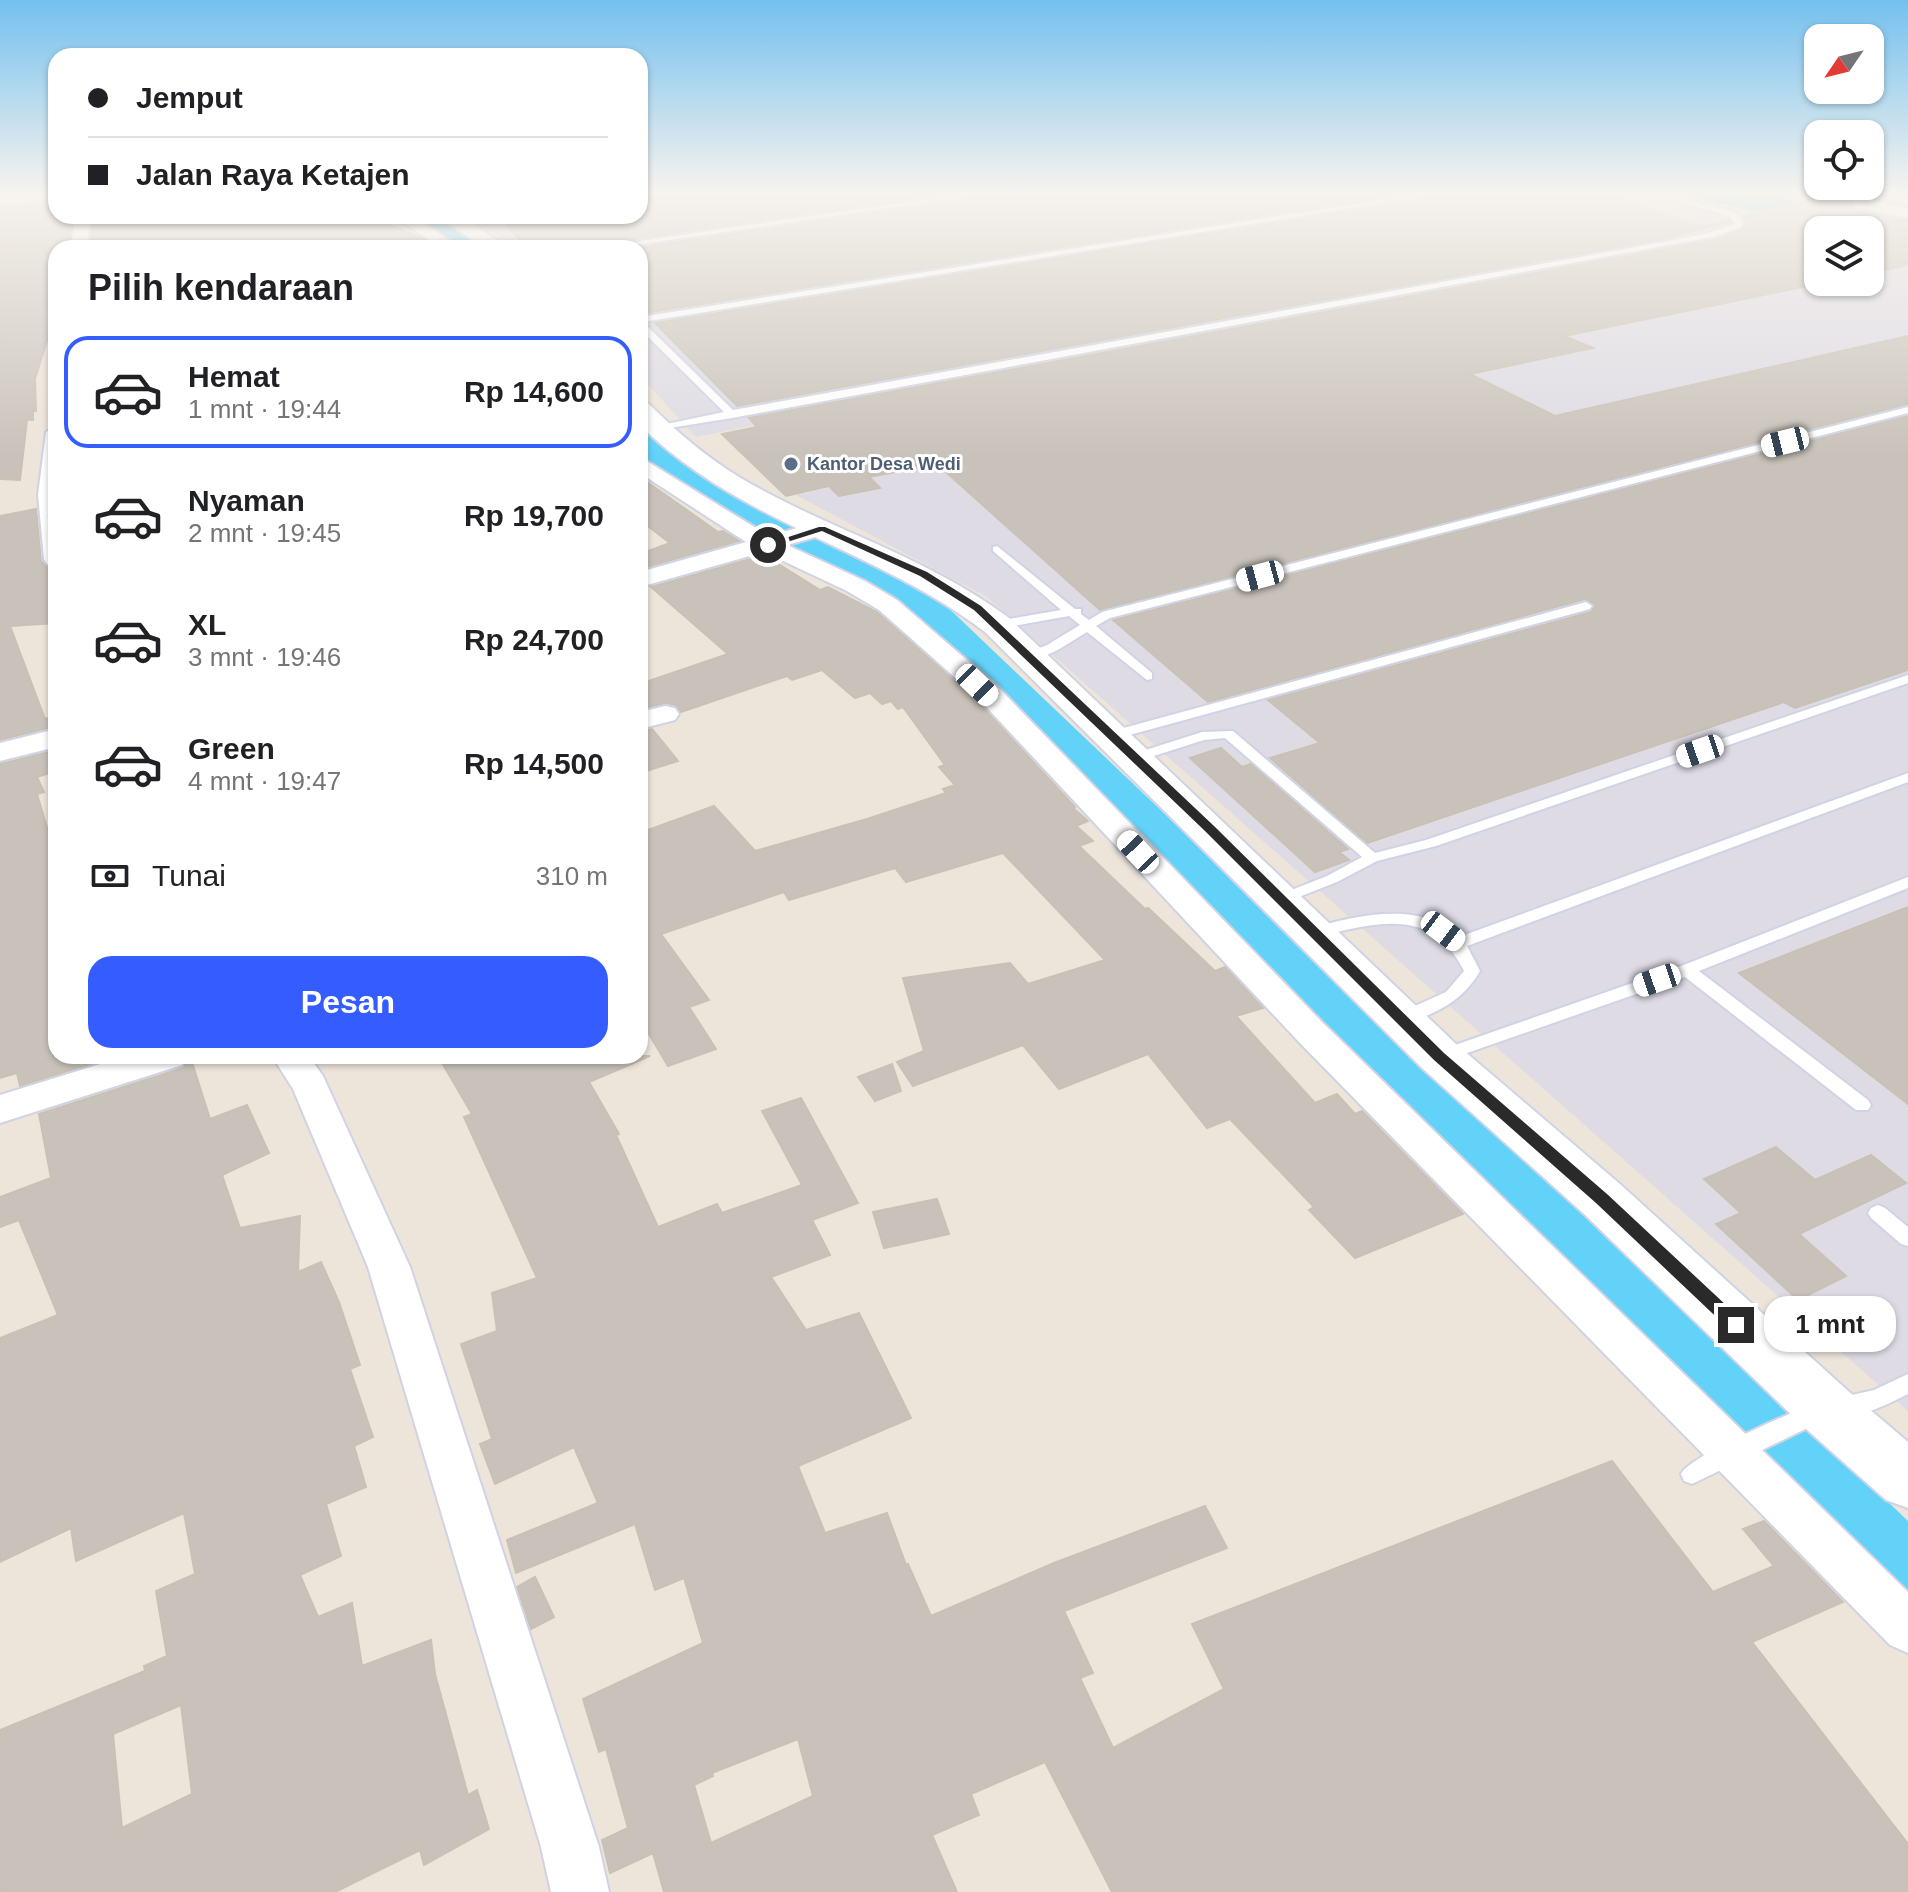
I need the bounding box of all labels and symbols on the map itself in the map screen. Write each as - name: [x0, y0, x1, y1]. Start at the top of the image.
- north arrow: [1804, 24, 1884, 104]
- car: [1759, 425, 1811, 459]
- place label: Kantor Desa Wedi: [807, 454, 961, 474]
- marker: Kantor Desa Wedi: [782, 455, 800, 473]
- route start: [750, 527, 786, 563]
- car: [1234, 558, 1286, 594]
- car: [951, 660, 1003, 710]
- car: [1673, 732, 1727, 770]
- car: [1113, 826, 1163, 878]
- car: [1417, 907, 1469, 955]
- car: [1630, 961, 1684, 999]
- callout: 1 mnt: [1764, 1297, 1896, 1353]
- route end: [1718, 1307, 1754, 1343]

